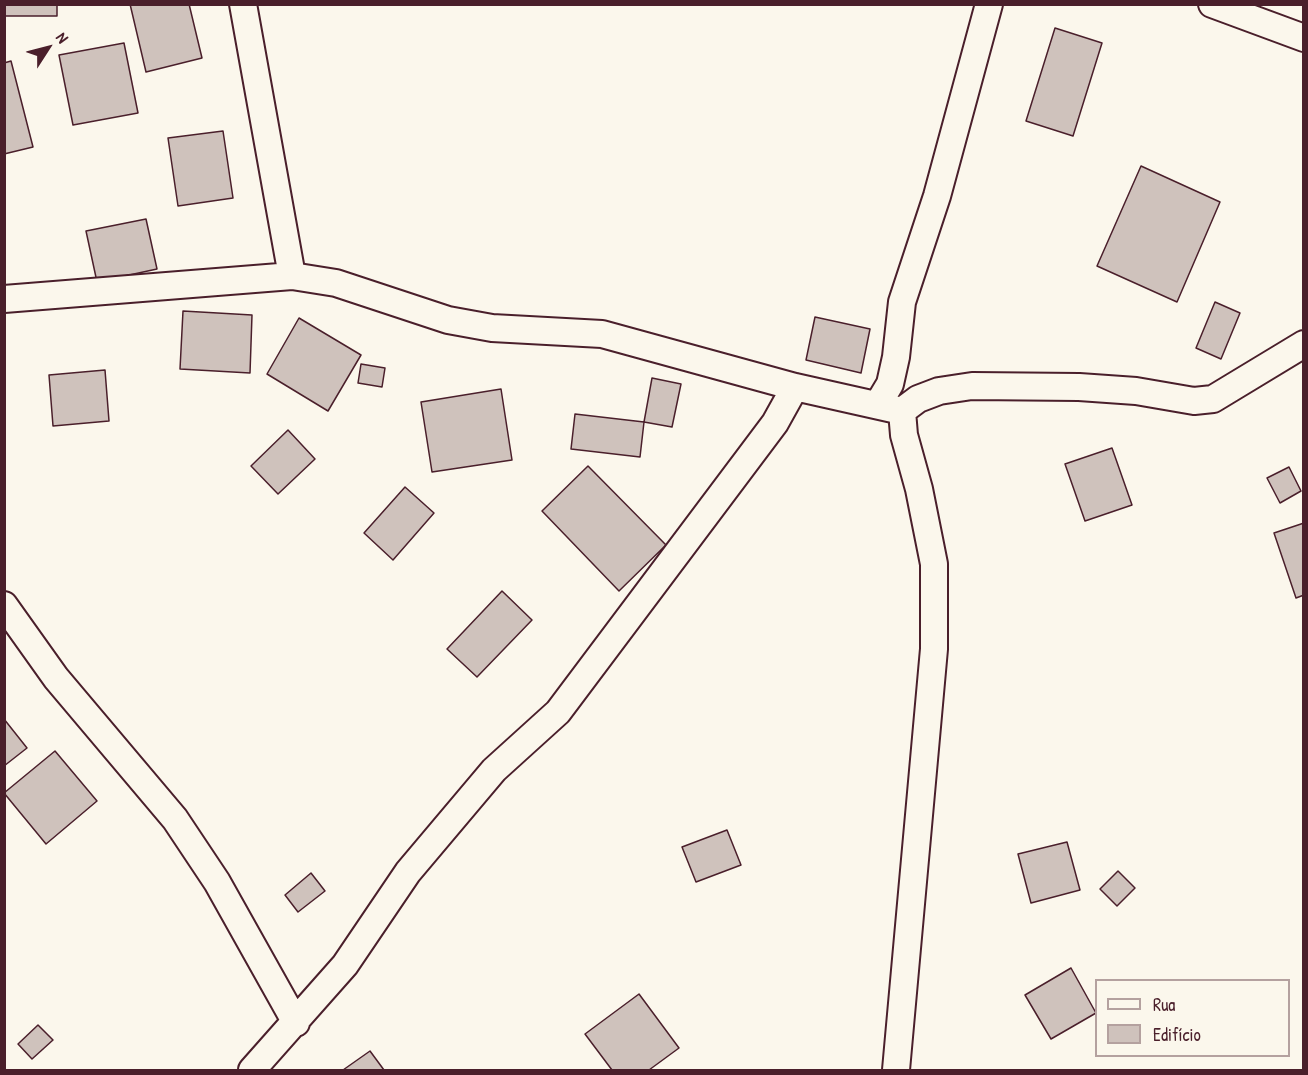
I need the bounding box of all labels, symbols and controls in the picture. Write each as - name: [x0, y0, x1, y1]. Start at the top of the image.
- north arrow: [18, 18, 78, 78]
- text: N: [51, 28, 74, 47]
- legend: [1095, 979, 1290, 1057]
- text: Rua: [1153, 992, 1175, 1017]
- text: Edifício: [1153, 1022, 1201, 1047]

